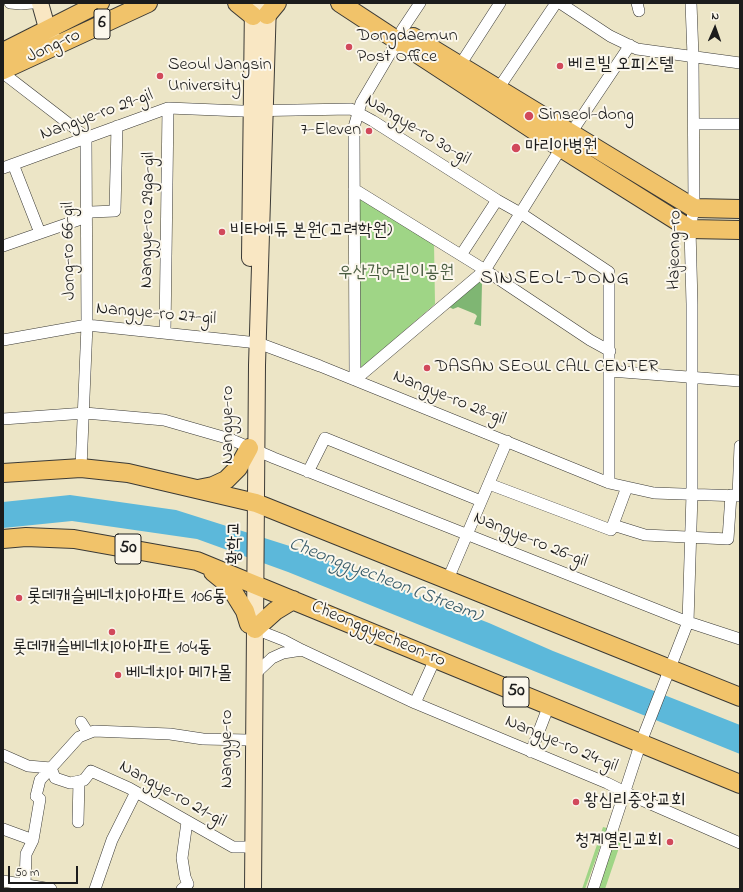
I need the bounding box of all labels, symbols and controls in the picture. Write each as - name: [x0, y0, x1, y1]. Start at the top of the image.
- north arrow: [695, 8, 735, 48]
- text: N: [711, 8, 719, 24]
- road number: 6: [94, 9, 110, 39]
- street label: Jong-ro: [24, 25, 84, 69]
- place label: Dongdaemun Post Office: [357, 26, 458, 68]
- marker: Dongdaemun Post Office: [344, 42, 354, 52]
- place label: Seoul Jangsin University: [168, 55, 271, 98]
- place label: 베르빌 오피스텔: [568, 55, 674, 77]
- marker: 베르빌 오피스텔: [555, 61, 565, 71]
- marker: Seoul Jangsin University: [155, 71, 165, 81]
- street label: Nangye-ro 29-gil: [38, 86, 156, 146]
- street label: Nangye-ro 30-gil: [360, 91, 474, 171]
- place label: Sinseol-dong: [538, 105, 634, 127]
- marker: Sinseol-dong: [523, 110, 535, 122]
- place label: 7-Eleven: [300, 120, 361, 142]
- marker: 7-Eleven: [364, 126, 374, 136]
- place label: 마리아병원: [525, 137, 597, 159]
- marker: 마리아병원: [510, 142, 522, 154]
- street label: Nangye-ro 29ga-gil: [137, 152, 161, 288]
- street label: Jong-ro 66-gil: [58, 202, 82, 300]
- street label: Hajeong-ro: [665, 210, 687, 290]
- place label: 비타에듀 본원(고려학원): [230, 221, 392, 243]
- marker: 비타에듀 본원(고려학원): [217, 227, 227, 237]
- park label: 우산각어린이공원: [338, 263, 454, 285]
- district label: SINSEOL-DONG: [480, 268, 630, 292]
- street label: Nangye-ro 27-gil: [95, 299, 217, 331]
- place label: DASAN SEOUL CALL CENTER: [435, 357, 658, 379]
- marker: DASAN SEOUL CALL CENTER: [422, 363, 432, 373]
- street label: Nangye-ro 28-gil: [389, 367, 509, 431]
- street label: Nangye-ro: [218, 386, 240, 464]
- street label: Nangye-ro 26-gil: [470, 508, 590, 574]
- street label: 황학교: [225, 521, 247, 565]
- road number: 50: [115, 534, 141, 564]
- water label: Cheonggyecheon (Stream): [285, 534, 485, 628]
- place label: 롯데캐슬베네치아아파트 106동: [27, 587, 227, 609]
- marker: 롯데캐슬베네치아아파트 106동: [14, 593, 24, 603]
- street label: Cheonggyecheon-ro: [308, 597, 448, 673]
- marker: 롯데캐슬베네치아아파트 104동: [107, 627, 117, 637]
- place label: 롯데캐슬베네치아아파트 104동: [12, 638, 212, 660]
- place label: 베네치아 메가몰: [126, 664, 232, 686]
- marker: 베네치아 메가몰: [113, 670, 123, 680]
- road number: 50: [503, 677, 529, 707]
- street label: Nangye-ro: [217, 710, 239, 788]
- street label: Nangye-ro 24-gil: [501, 712, 621, 778]
- street label: Nangye-ro 21-gil: [115, 757, 229, 833]
- place label: 왕십리중앙교회: [584, 791, 685, 813]
- marker: 왕십리중앙교회: [571, 797, 581, 807]
- place label: 청계열린교회: [575, 831, 662, 853]
- marker: 청계열린교회: [665, 837, 675, 847]
- scale bar: [10, 858, 80, 884]
- text: 50 m: [15, 864, 39, 882]

